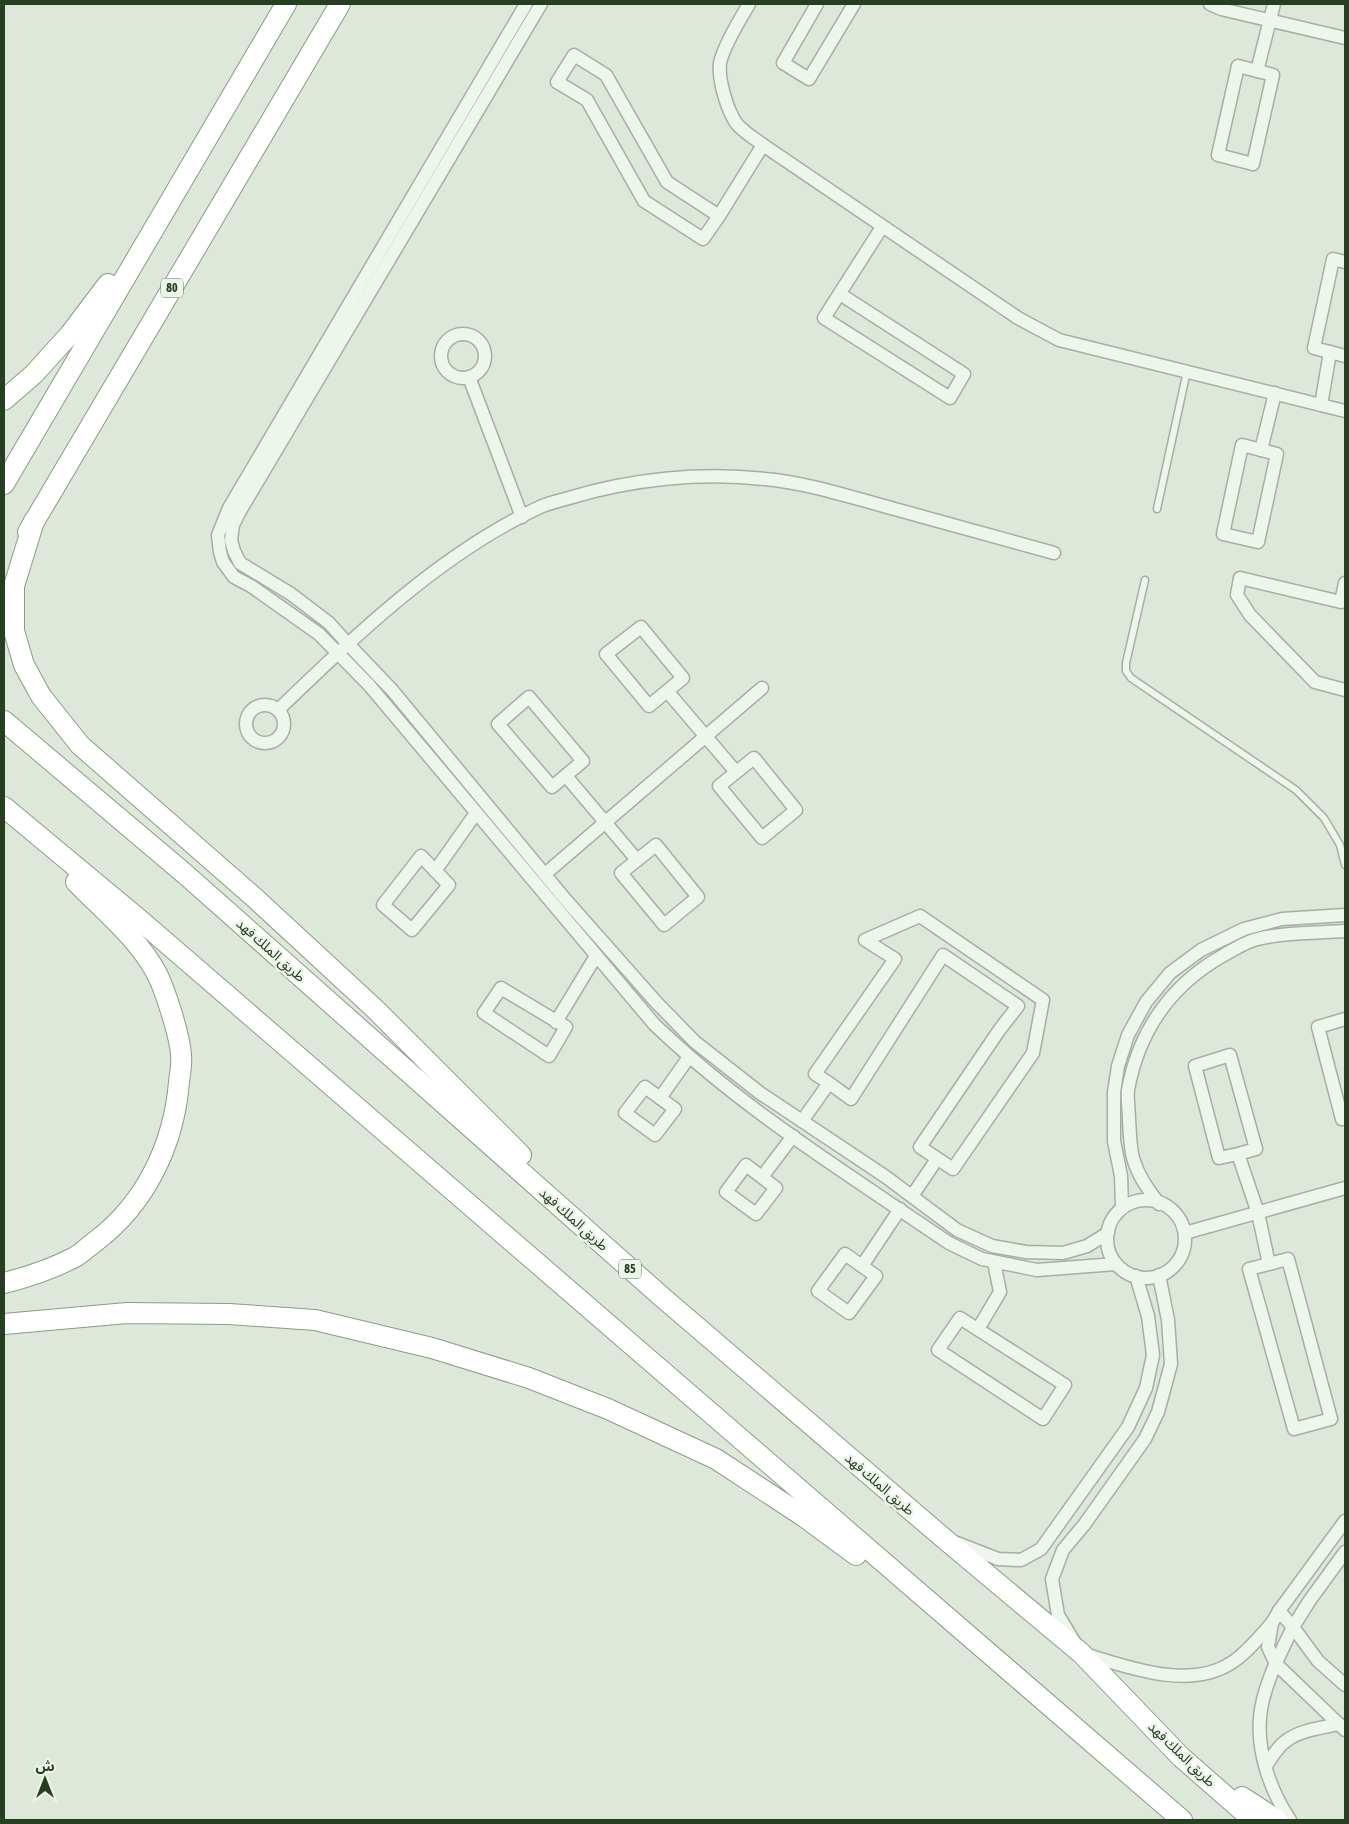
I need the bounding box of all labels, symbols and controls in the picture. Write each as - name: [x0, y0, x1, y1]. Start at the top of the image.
- road number: 80: [161, 278, 183, 298]
- street label: طريق الملك فهد: [232, 915, 309, 987]
- street label: طريق الملك فهد: [535, 1184, 612, 1256]
- road number: 85: [619, 1260, 641, 1278]
- street label: طريق الملك فهد: [841, 1449, 918, 1520]
- street label: طريق الملك فهد: [1144, 1718, 1219, 1791]
- north arrow: [20, 1754, 70, 1804]
- text: ش: [35, 1758, 55, 1774]

